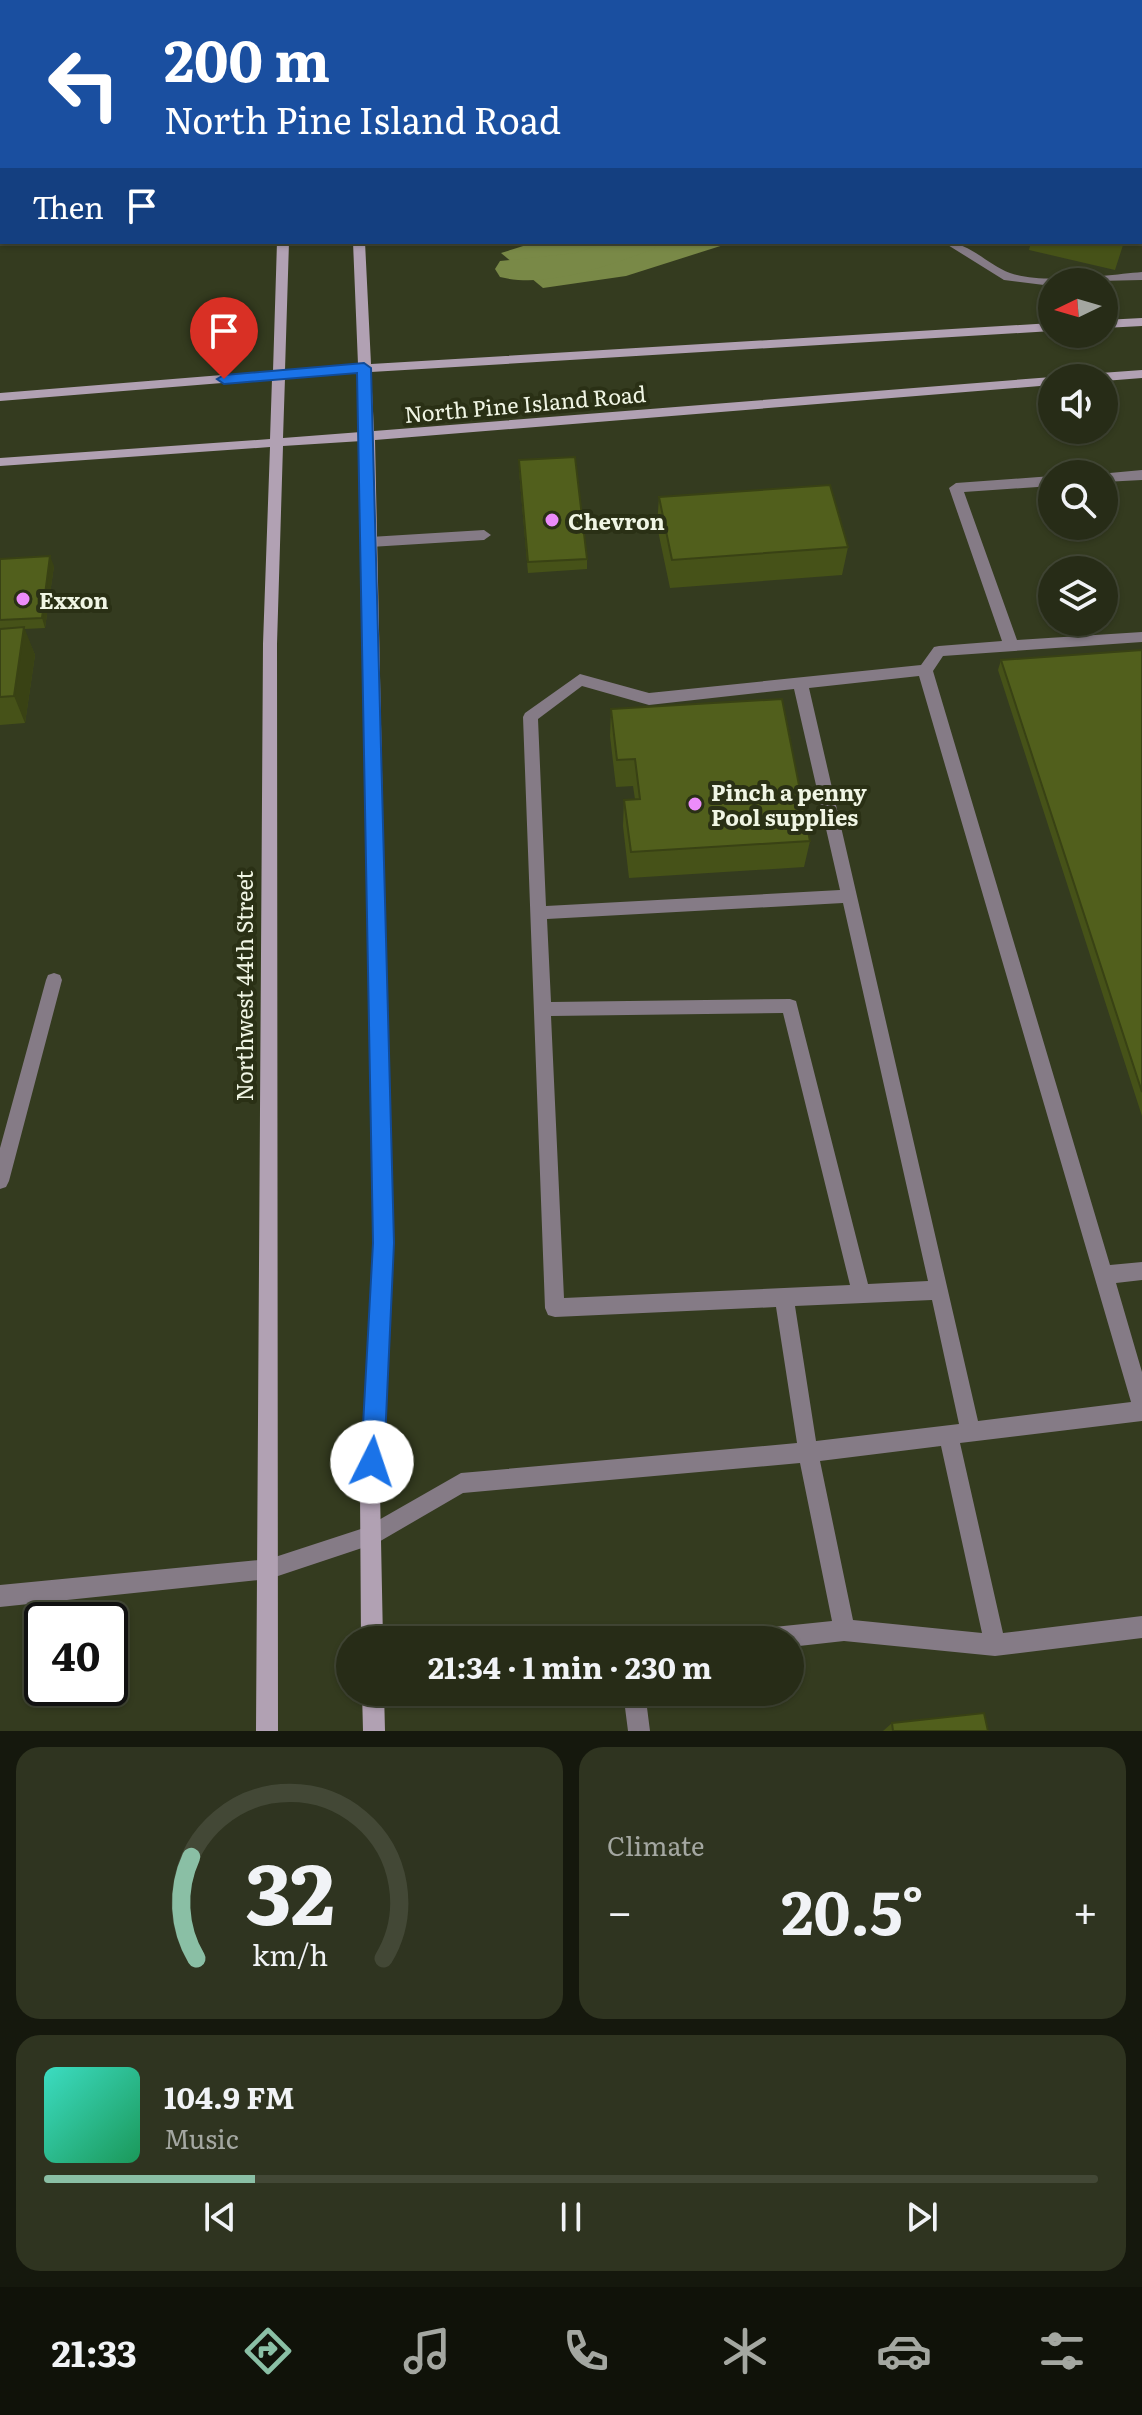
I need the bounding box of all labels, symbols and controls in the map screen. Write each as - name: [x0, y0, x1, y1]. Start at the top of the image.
- text: 200 m: [164, 16, 330, 99]
- icon: left: [32, 32, 136, 136]
- text: North Pine Island Road: [164, 92, 561, 145]
- text: Then: [32, 184, 104, 228]
- icon: arrive: [120, 184, 164, 228]
- north arrow: [1038, 268, 1118, 348]
- map controls: [1038, 268, 1118, 636]
- pin: [190, 297, 258, 379]
- icon: arrive: [202, 309, 246, 353]
- button: sound: [1038, 364, 1118, 444]
- street label: North Pine Island Road: [403, 376, 647, 430]
- button: search: [1038, 460, 1118, 540]
- place label: Chevron: [568, 504, 665, 537]
- marker: Chevron: [543, 511, 561, 529]
- button: layers: [1038, 556, 1118, 636]
- place label: Exxon: [39, 583, 109, 616]
- marker: Exxon: [14, 590, 32, 608]
- place label: Pinch a penny Pool supplies: [711, 775, 867, 833]
- marker: Pinch a penny Pool supplies: [686, 795, 704, 813]
- street label: Northwest 44th Street: [227, 871, 260, 1101]
- position arrow: [330, 1420, 414, 1504]
- speed limit sign: 40: [24, 1602, 128, 1706]
- text: 21:34 · 1 min · 230 m: [428, 1644, 712, 1688]
- text: Climate: [607, 1825, 705, 1864]
- text: 32: [245, 1827, 334, 1951]
- text: 20.5°: [781, 1864, 924, 1953]
- text: −: [607, 1876, 633, 1942]
- text: +: [1072, 1876, 1098, 1942]
- text: km/h: [251, 1932, 328, 1975]
- text: 104.9 FM: [164, 2074, 295, 2118]
- text: Music: [164, 2118, 239, 2157]
- icon: previous: [198, 2195, 242, 2239]
- icon: pause: [549, 2195, 593, 2239]
- icon: next: [900, 2195, 944, 2239]
- icon: directions: [240, 2323, 296, 2379]
- icon: music: [399, 2323, 455, 2379]
- icon: phone: [558, 2323, 614, 2379]
- icon: climate: [717, 2323, 773, 2379]
- icon: car: [876, 2323, 932, 2379]
- icon: filters: [1034, 2323, 1090, 2379]
- text: 21:33: [51, 2325, 137, 2378]

